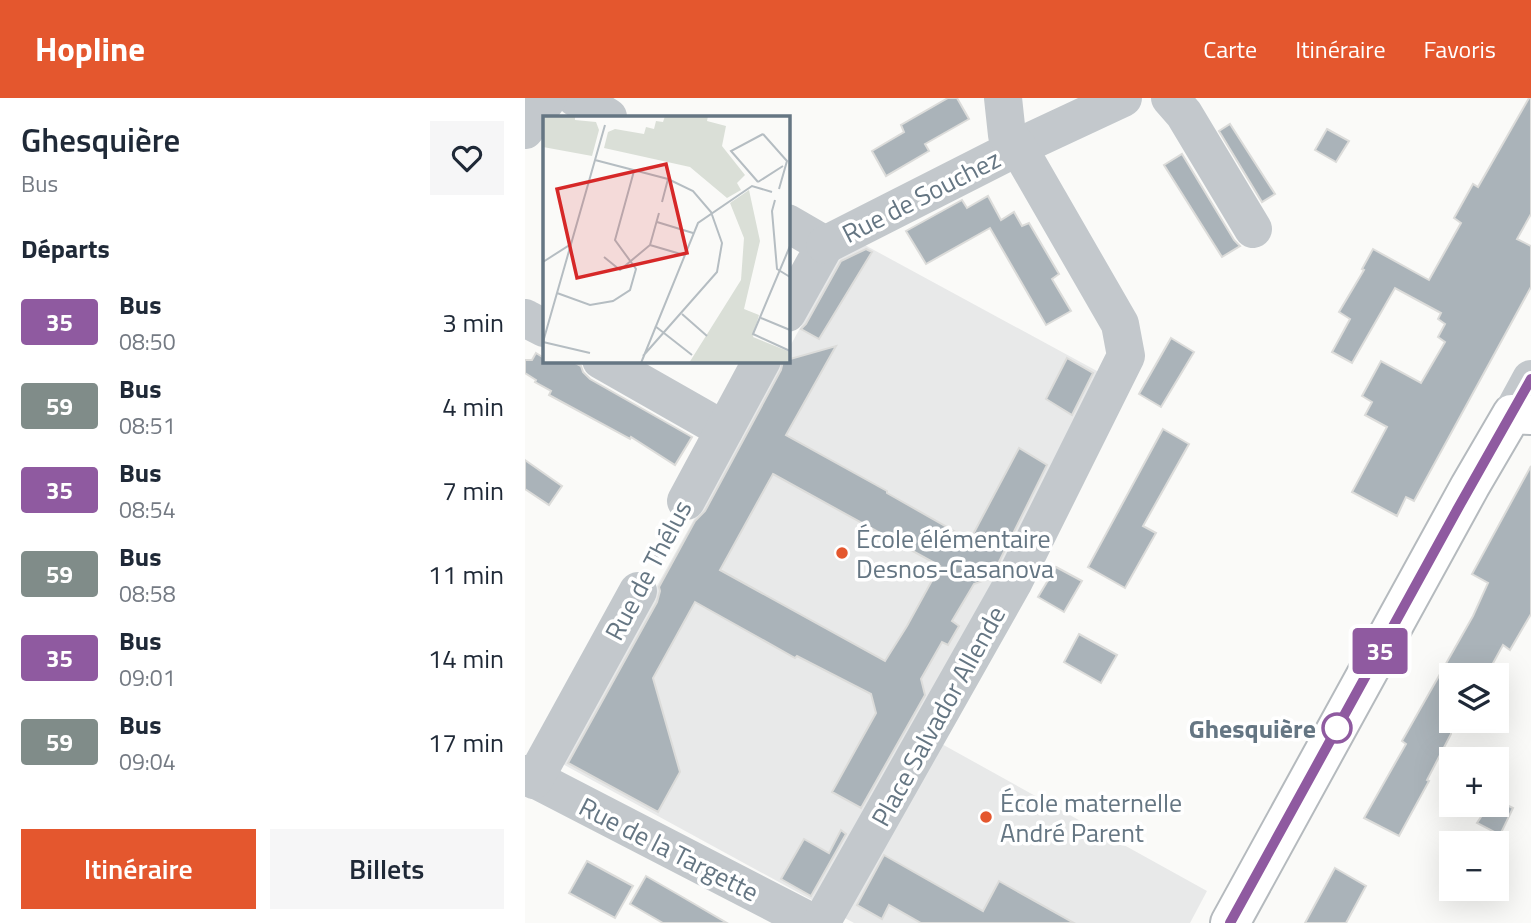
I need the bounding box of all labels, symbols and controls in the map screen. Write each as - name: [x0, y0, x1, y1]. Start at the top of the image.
- text: Hopline: [35, 24, 145, 74]
- text: Carte: [1203, 31, 1257, 67]
- text: Itinéraire: [1295, 31, 1386, 67]
- text: Favoris: [1424, 31, 1496, 67]
- text: Ghesquière: [21, 115, 180, 165]
- inset map: [543, 116, 789, 362]
- button: heart: [430, 121, 504, 195]
- street label: Rue de Souchez: [835, 139, 1007, 253]
- text: Bus: [21, 166, 58, 201]
- text: Départs: [21, 229, 110, 268]
- text: Bus: [119, 285, 161, 324]
- text: 3 min: [442, 303, 504, 342]
- text: 35: [46, 304, 73, 340]
- text: 08:50: [119, 324, 176, 359]
- text: Bus: [119, 369, 161, 408]
- text: 4 min: [442, 387, 504, 426]
- text: 59: [46, 388, 73, 424]
- text: 08:51: [119, 408, 176, 443]
- text: Bus: [119, 453, 161, 492]
- text: 7 min: [442, 471, 504, 510]
- text: 35: [46, 472, 73, 508]
- text: 08:54: [119, 492, 176, 527]
- street label: Rue de Thélus: [595, 493, 701, 647]
- place label: École élémentaire Desnos-Casanova: [856, 519, 1054, 588]
- text: Bus: [119, 537, 161, 576]
- marker: École élémentaire Desnos-Casanova: [834, 545, 850, 561]
- text: 11 min: [428, 555, 504, 594]
- text: 59: [46, 556, 73, 592]
- text: 08:58: [119, 576, 176, 611]
- street label: Place Salvador Allende: [861, 599, 1015, 833]
- text: Bus: [119, 621, 161, 660]
- line badge: 35: [1349, 628, 1411, 674]
- text: 35: [1367, 633, 1393, 669]
- text: 14 min: [428, 639, 504, 678]
- text: 35: [46, 640, 73, 676]
- text: 09:01: [119, 660, 176, 695]
- map controls: [1439, 663, 1509, 901]
- button: layers: [1439, 663, 1509, 733]
- text: Bus: [119, 705, 161, 744]
- place label: Ghesquière: [1189, 709, 1316, 748]
- marker: Ghesquière: [1322, 713, 1352, 743]
- text: 17 min: [428, 723, 504, 762]
- text: 59: [46, 724, 73, 760]
- text: 09:04: [119, 744, 176, 779]
- button: +: [1439, 747, 1509, 817]
- place label: École maternelle André Parent: [1000, 783, 1182, 852]
- street label: Rue de la Targette: [572, 787, 766, 911]
- marker: École maternelle André Parent: [978, 809, 994, 825]
- button: Itinéraire: [21, 829, 256, 909]
- button: Billets: [270, 829, 504, 909]
- button: −: [1439, 831, 1509, 901]

